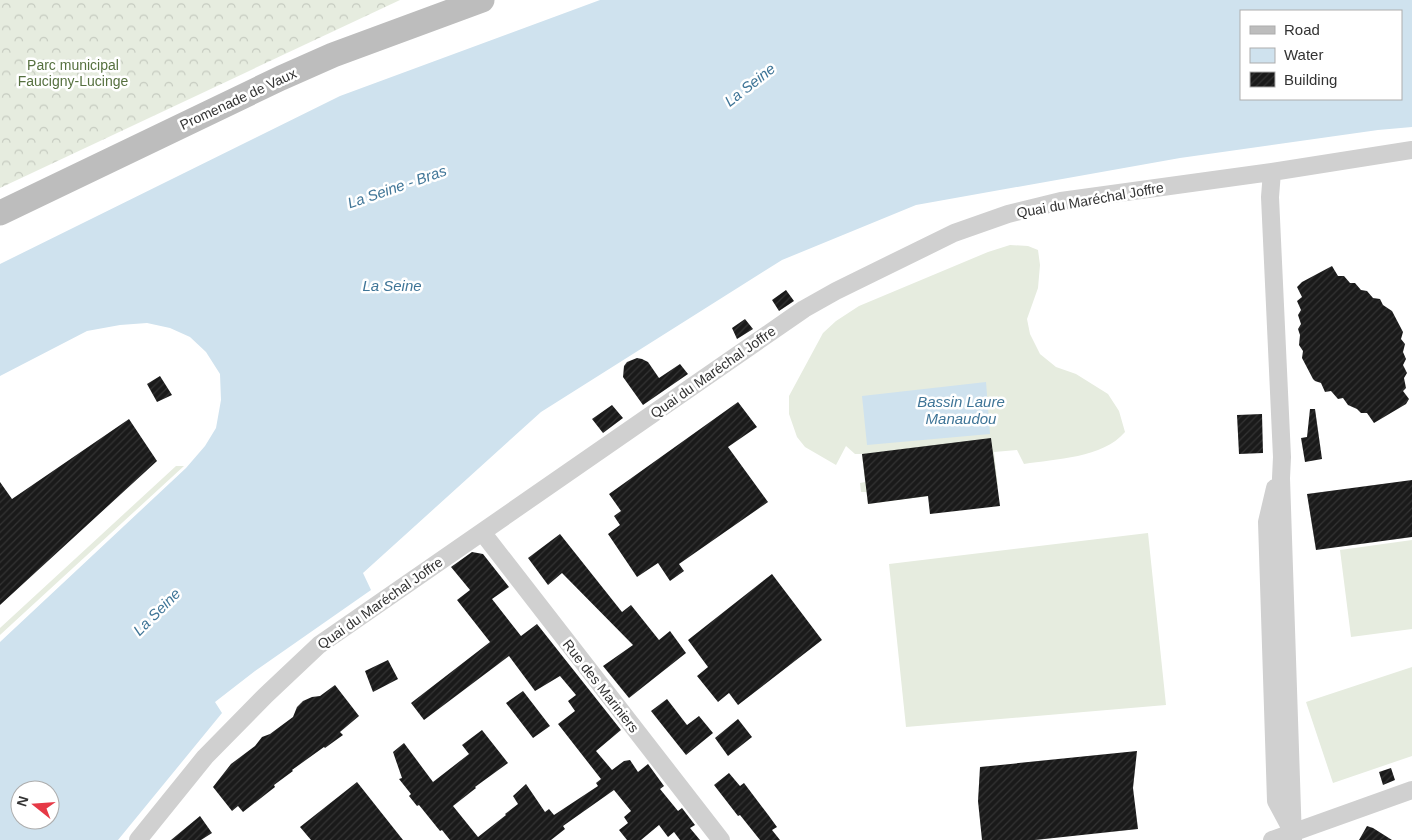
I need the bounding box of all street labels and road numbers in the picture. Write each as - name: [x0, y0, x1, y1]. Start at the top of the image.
- street label: Promenade de Vaux: [177, 65, 299, 133]
- street label: Quai du Maréchal Joffre: [1015, 179, 1165, 221]
- street label: Quai du Maréchal Joffre: [647, 323, 779, 421]
- street label: Quai du Maréchal Joffre: [314, 554, 446, 652]
- street label: Rue des Mariniers: [560, 636, 642, 736]

